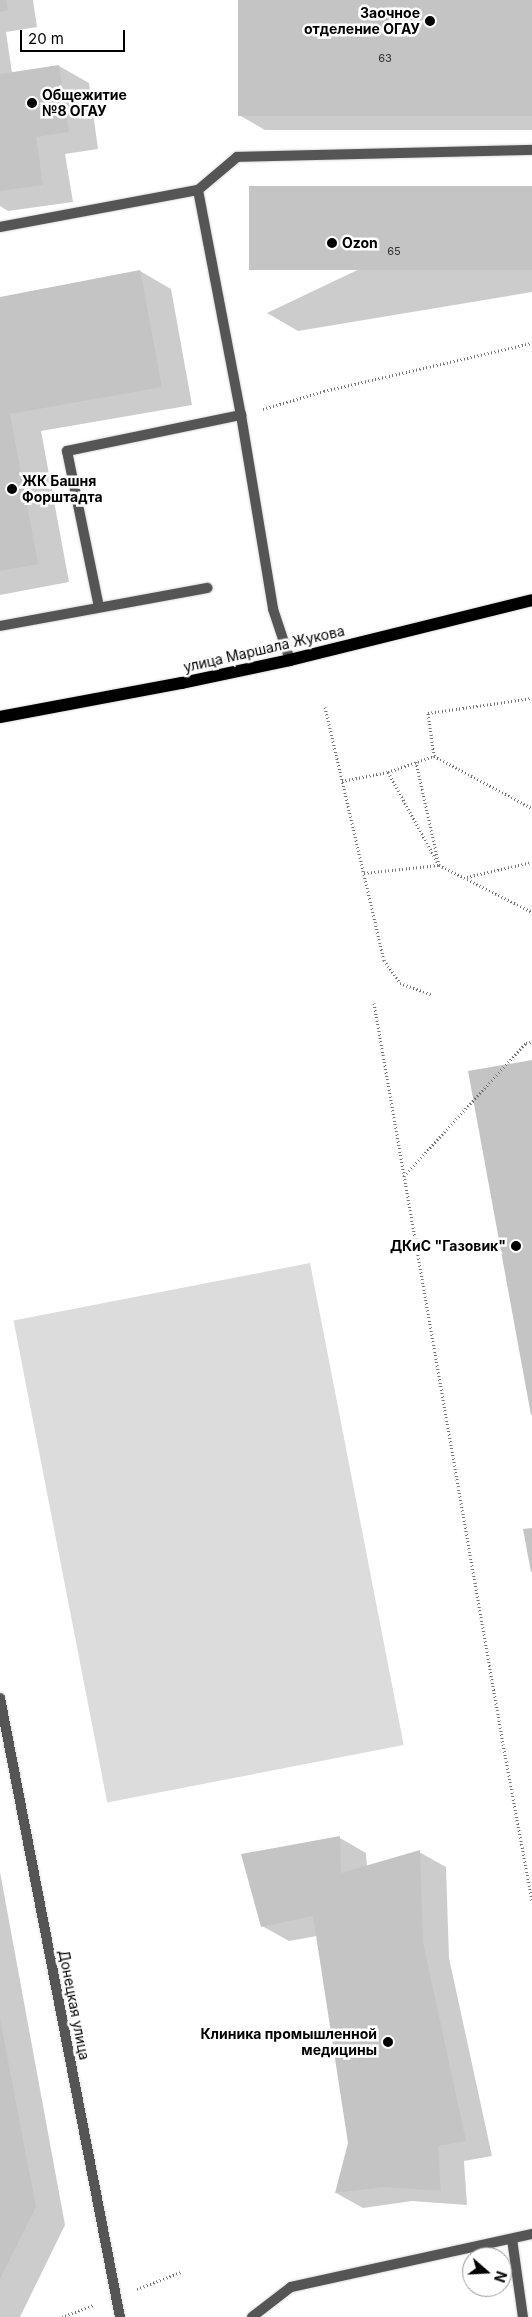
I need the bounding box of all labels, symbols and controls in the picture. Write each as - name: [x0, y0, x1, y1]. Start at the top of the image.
- place label: Заочное отделение ОГАУ: [304, 5, 420, 38]
- marker: Заочное отделение ОГАУ: [424, 15, 436, 27]
- scale bar: [22, 20, 128, 52]
- text: 20 m: [28, 29, 64, 48]
- house number: 63: [378, 51, 392, 65]
- place label: Общежитие №8 ОГАУ: [42, 87, 127, 120]
- marker: Общежитие №8 ОГАУ: [26, 97, 38, 109]
- place label: Ozon: [342, 235, 378, 251]
- marker: Ozon: [326, 237, 338, 249]
- house number: 65: [387, 244, 401, 258]
- place label: ЖК Башня Форштадта: [22, 473, 103, 506]
- marker: ЖК Башня Форштадта: [6, 483, 18, 495]
- street label: улица Маршала Жукова: [182, 622, 346, 676]
- place label: ДКиC "Газовик": [390, 1238, 506, 1254]
- marker: ДКиC "Газовик": [510, 1240, 522, 1252]
- street label: Донецкая улица: [55, 1949, 93, 2061]
- place label: Клиника промышленной медицины: [200, 2026, 377, 2058]
- marker: Клиника промышленной медицины: [381, 2035, 395, 2049]
- north arrow: [462, 2247, 512, 2297]
- text: N: [491, 2269, 510, 2285]

